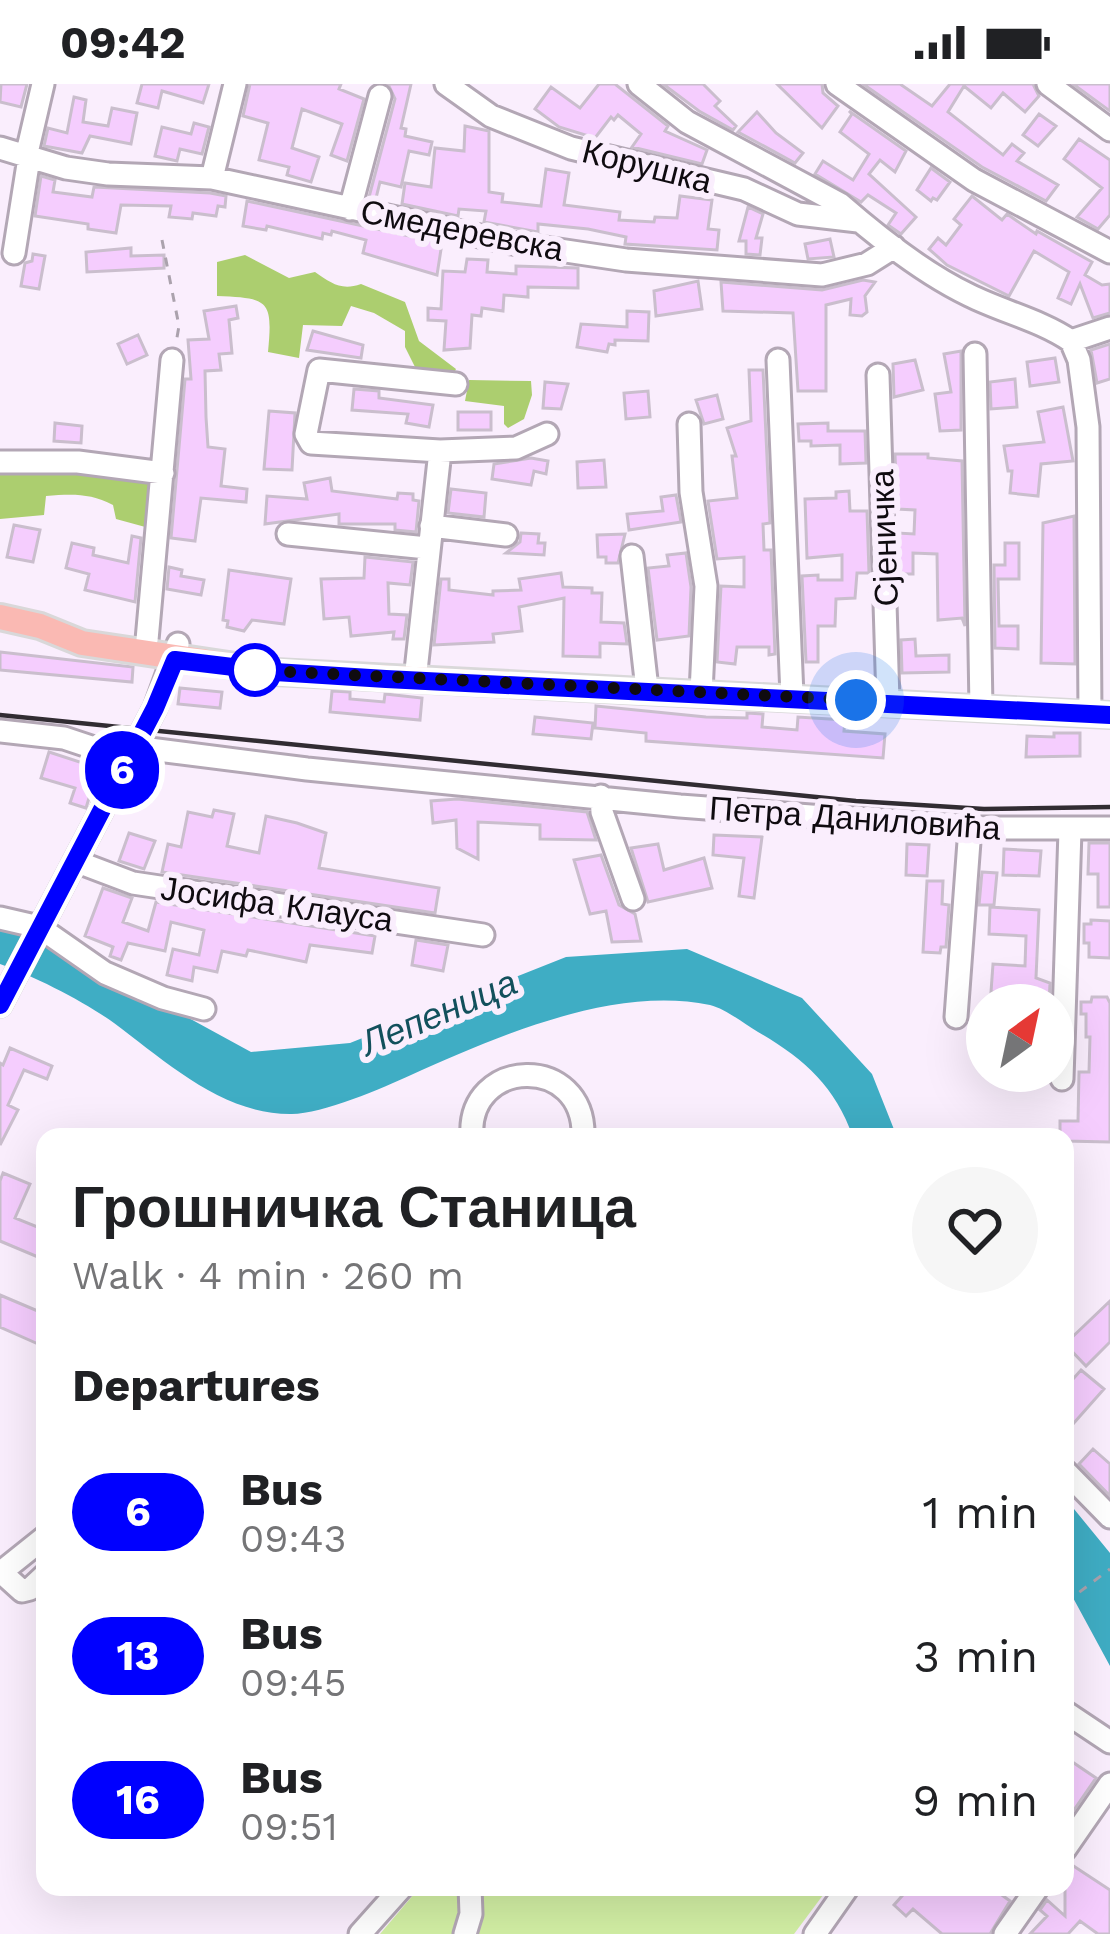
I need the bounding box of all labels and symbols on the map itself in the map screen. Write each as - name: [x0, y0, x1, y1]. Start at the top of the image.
- street label: Корушка: [578, 131, 716, 201]
- street label: Смедеревска: [357, 191, 567, 269]
- street label: Сјеничка: [862, 468, 906, 607]
- unlabelled marker: [230, 645, 280, 695]
- your location: [826, 670, 886, 730]
- line badge: 6: [83, 731, 161, 809]
- street label: Петра Даниловића: [708, 788, 1003, 848]
- street label: Јосифа Клауса: [158, 868, 396, 940]
- water label: Лепеница: [353, 961, 523, 1065]
- north arrow: [966, 984, 1074, 1092]

